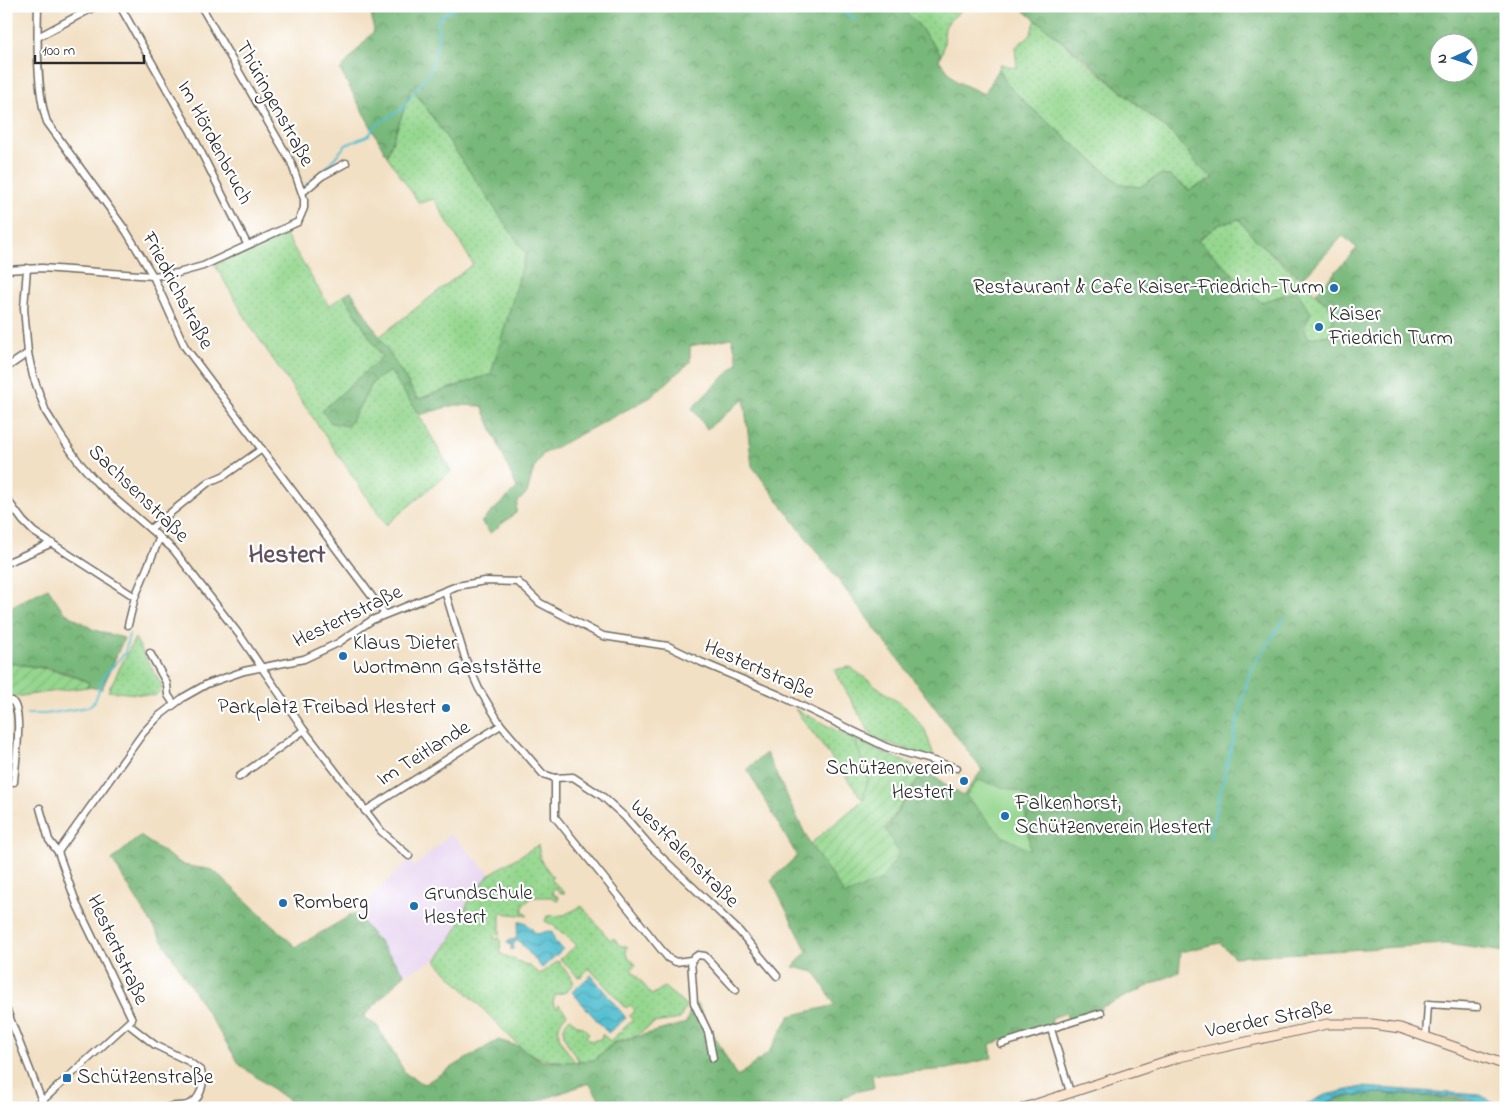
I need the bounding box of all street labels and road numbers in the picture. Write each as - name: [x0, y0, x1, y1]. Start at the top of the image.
- street label: Thüringenstraße: [225, 36, 321, 174]
- street label: Im Hördenbruch: [169, 76, 259, 210]
- street label: Friedrichstraße: [133, 226, 221, 356]
- street label: Sachsenstraße: [81, 438, 196, 551]
- street label: Hestertstraße: [288, 577, 408, 656]
- street label: Hestertstraße: [699, 632, 820, 708]
- street label: Im Teitlande: [371, 713, 477, 795]
- street label: Westfalenstraße: [623, 793, 746, 916]
- street label: Hestertstraße: [78, 890, 156, 1010]
- street label: Voerder Straße: [1202, 993, 1335, 1047]

